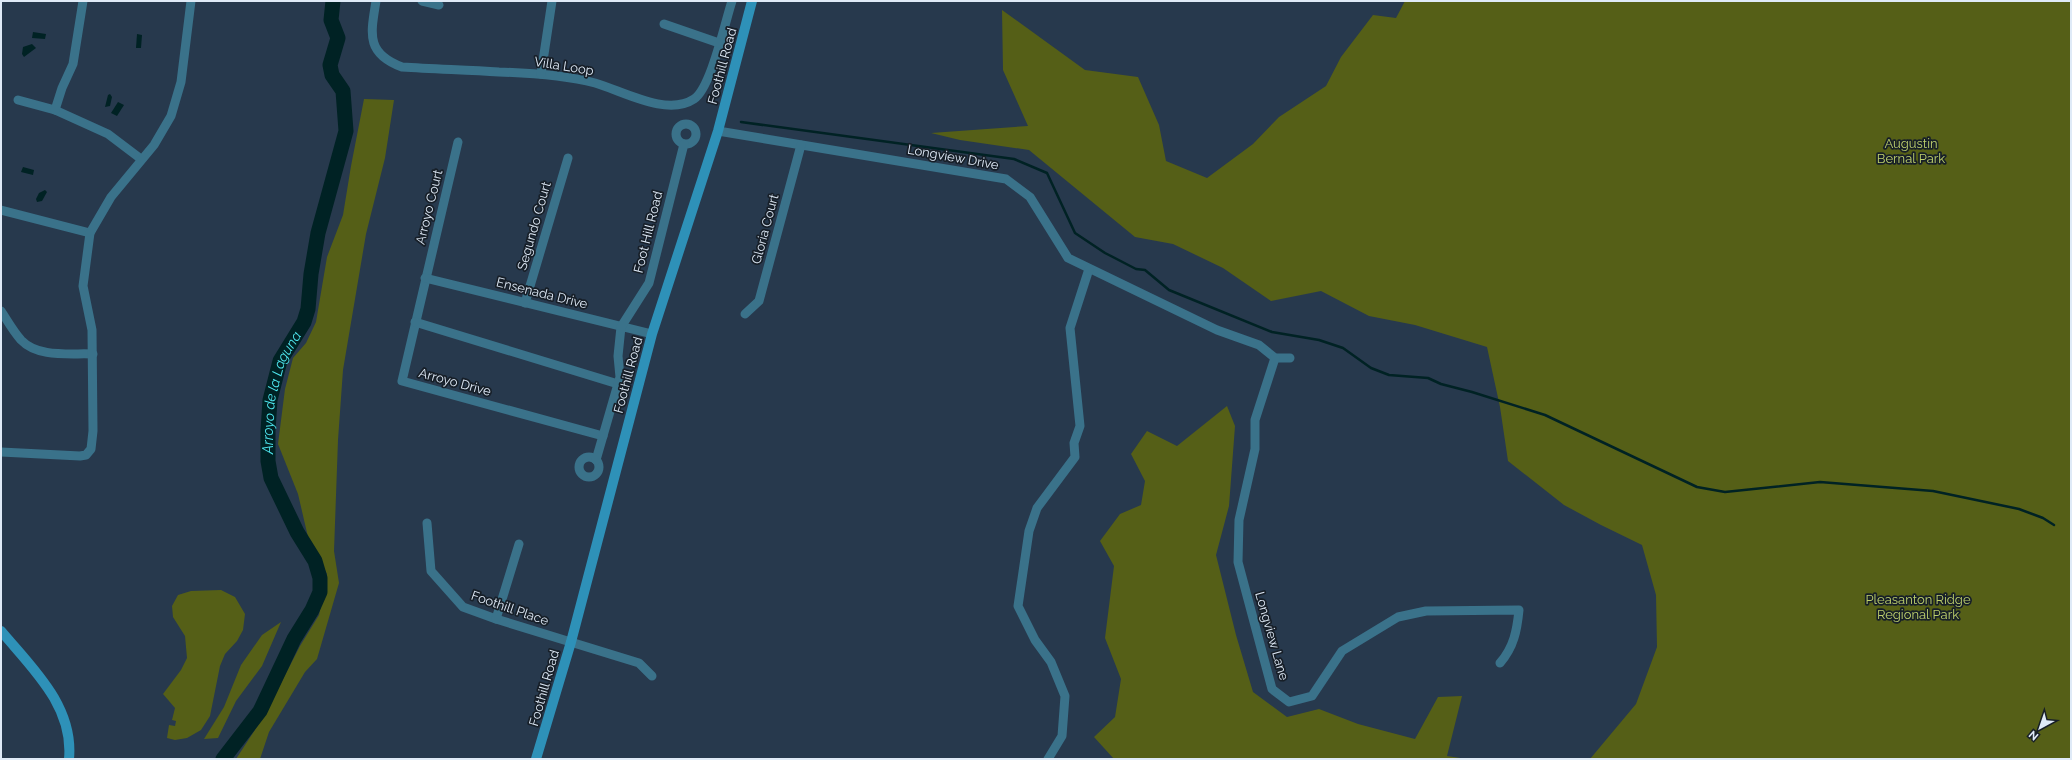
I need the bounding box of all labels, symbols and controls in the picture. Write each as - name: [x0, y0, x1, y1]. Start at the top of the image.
- street label: Foothill Road: [705, 26, 739, 106]
- street label: Villa Loop: [533, 54, 595, 78]
- park label: Augustin Bernal Park: [1877, 136, 1945, 166]
- street label: Longview Drive: [906, 142, 1000, 172]
- street label: Arroyo Court: [412, 168, 446, 246]
- street label: Segundo Court: [514, 179, 554, 272]
- street label: Foot Hill Road: [631, 189, 665, 275]
- street label: Gloria Court: [748, 192, 782, 266]
- street label: Ensenada Drive: [495, 274, 590, 312]
- water label: Arroyo de la Laguna: [260, 328, 304, 455]
- street label: Foothill Road: [611, 335, 645, 415]
- street label: Arroyo Drive: [417, 365, 493, 399]
- street label: Foothill Place: [469, 588, 551, 628]
- street label: Longview Lane: [1252, 590, 1292, 682]
- park label: Pleasanton Ridge Regional Park: [1865, 592, 1971, 622]
- street label: Foothill Road: [526, 648, 562, 728]
- north arrow: [2020, 708, 2060, 748]
- text: N: [2026, 728, 2041, 743]

